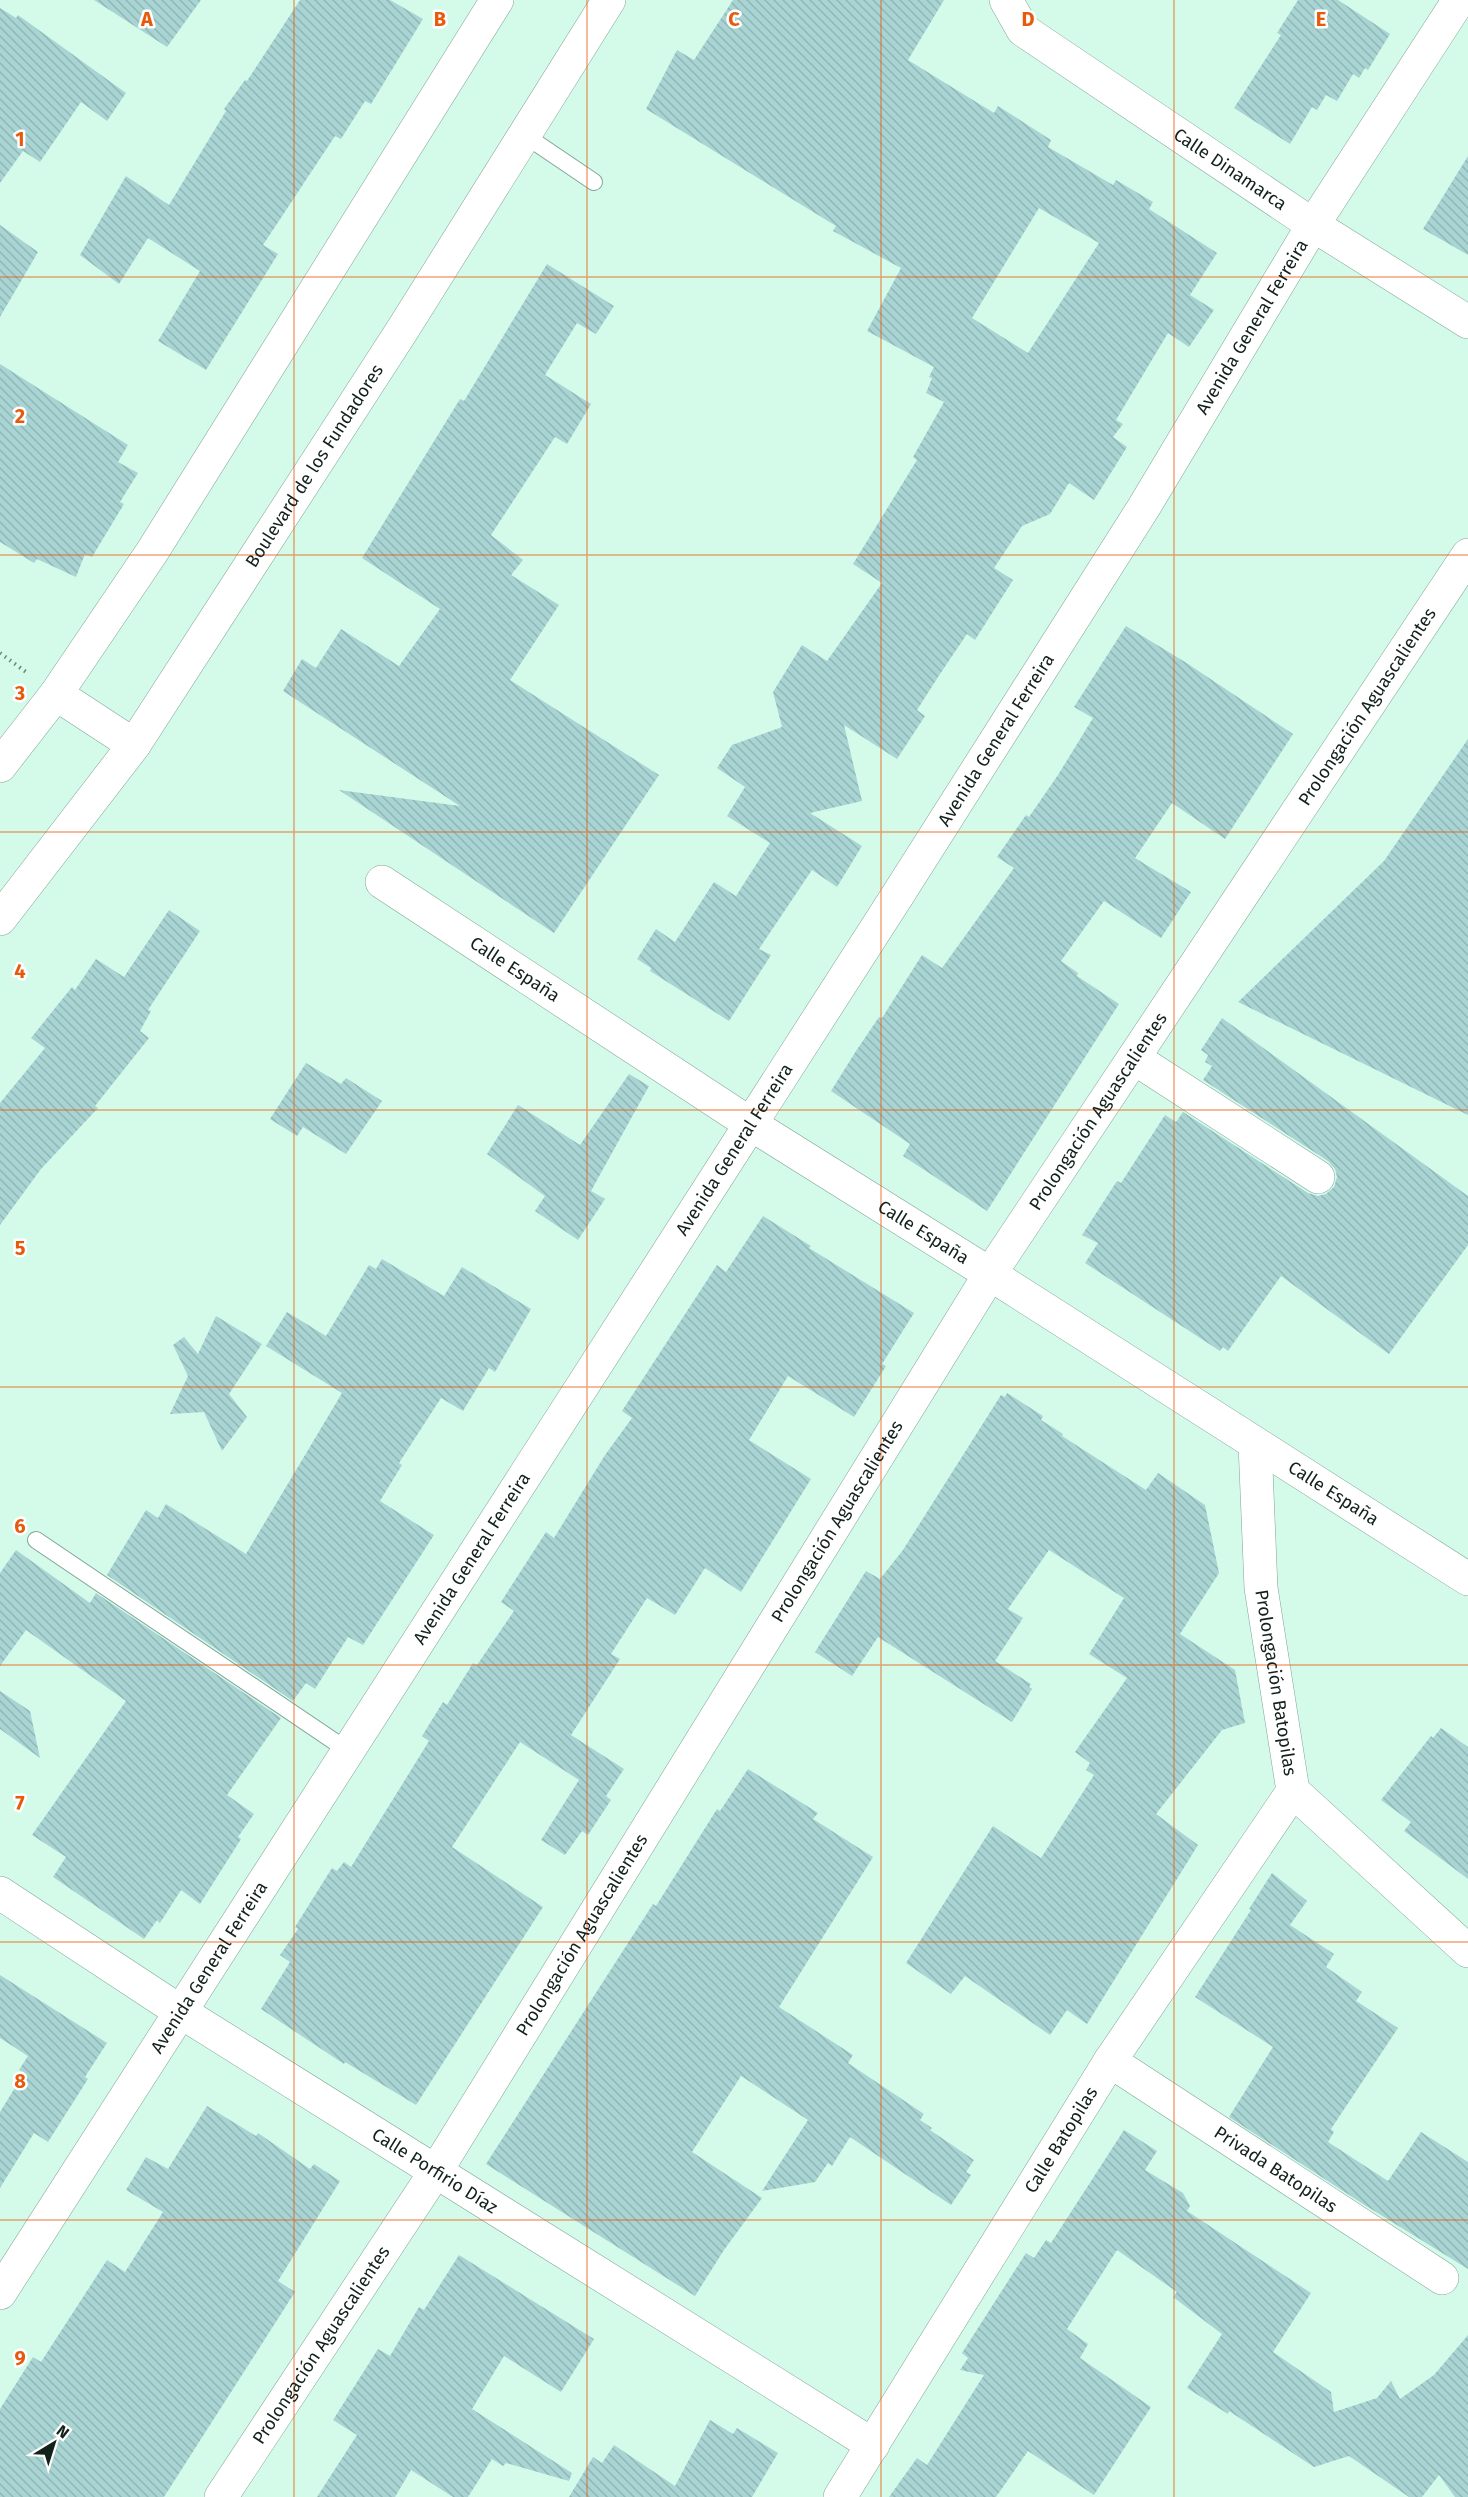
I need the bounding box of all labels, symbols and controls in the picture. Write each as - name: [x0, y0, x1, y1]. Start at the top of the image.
- text: A: [140, 7, 154, 31]
- text: B: [434, 7, 446, 31]
- text: C: [728, 7, 740, 31]
- text: D: [1021, 7, 1035, 31]
- text: E: [1316, 7, 1326, 31]
- street label: Calle Dinamarca: [1169, 123, 1291, 215]
- text: 1: [15, 127, 25, 151]
- street label: Avenida General Ferreira: [1191, 235, 1313, 418]
- street label: Boulevard de los Fundadores: [241, 360, 388, 571]
- text: 2: [15, 404, 25, 428]
- street label: Prolongación Aguascalientes: [1293, 604, 1441, 810]
- street label: Avenida General Ferreira: [933, 650, 1059, 830]
- text: 3: [14, 681, 25, 705]
- street label: Calle España: [466, 932, 564, 1007]
- text: 4: [14, 959, 26, 983]
- street label: Prolongación Aguascalientes: [1024, 1008, 1172, 1215]
- street label: Avenida General Ferreira: [671, 1059, 798, 1240]
- street label: Calle España: [874, 1196, 973, 1269]
- text: 5: [15, 1236, 26, 1260]
- street label: Prolongación Aguascalientes: [767, 1417, 908, 1626]
- street label: Calle España: [1284, 1456, 1383, 1530]
- street label: Avenida General Ferreira: [408, 1468, 535, 1648]
- text: 6: [14, 1514, 26, 1538]
- street label: Prolongación Batopilas: [1250, 1588, 1301, 1777]
- text: 7: [15, 1791, 25, 1815]
- street label: Prolongación Aguascalientes: [511, 1830, 652, 2040]
- street label: Avenida General Ferreira: [146, 1877, 272, 2057]
- text: 8: [14, 2069, 26, 2093]
- street label: Calle Batopilas: [1020, 2083, 1102, 2197]
- street label: Privada Batopilas: [1210, 2121, 1341, 2217]
- street label: Calle Porfirio Díaz: [368, 2123, 502, 2218]
- street label: Prolongación Aguascalientes: [248, 2242, 395, 2448]
- text: 9: [14, 2346, 26, 2370]
- north arrow: [24, 2413, 84, 2473]
- text: N: [53, 2421, 73, 2442]

